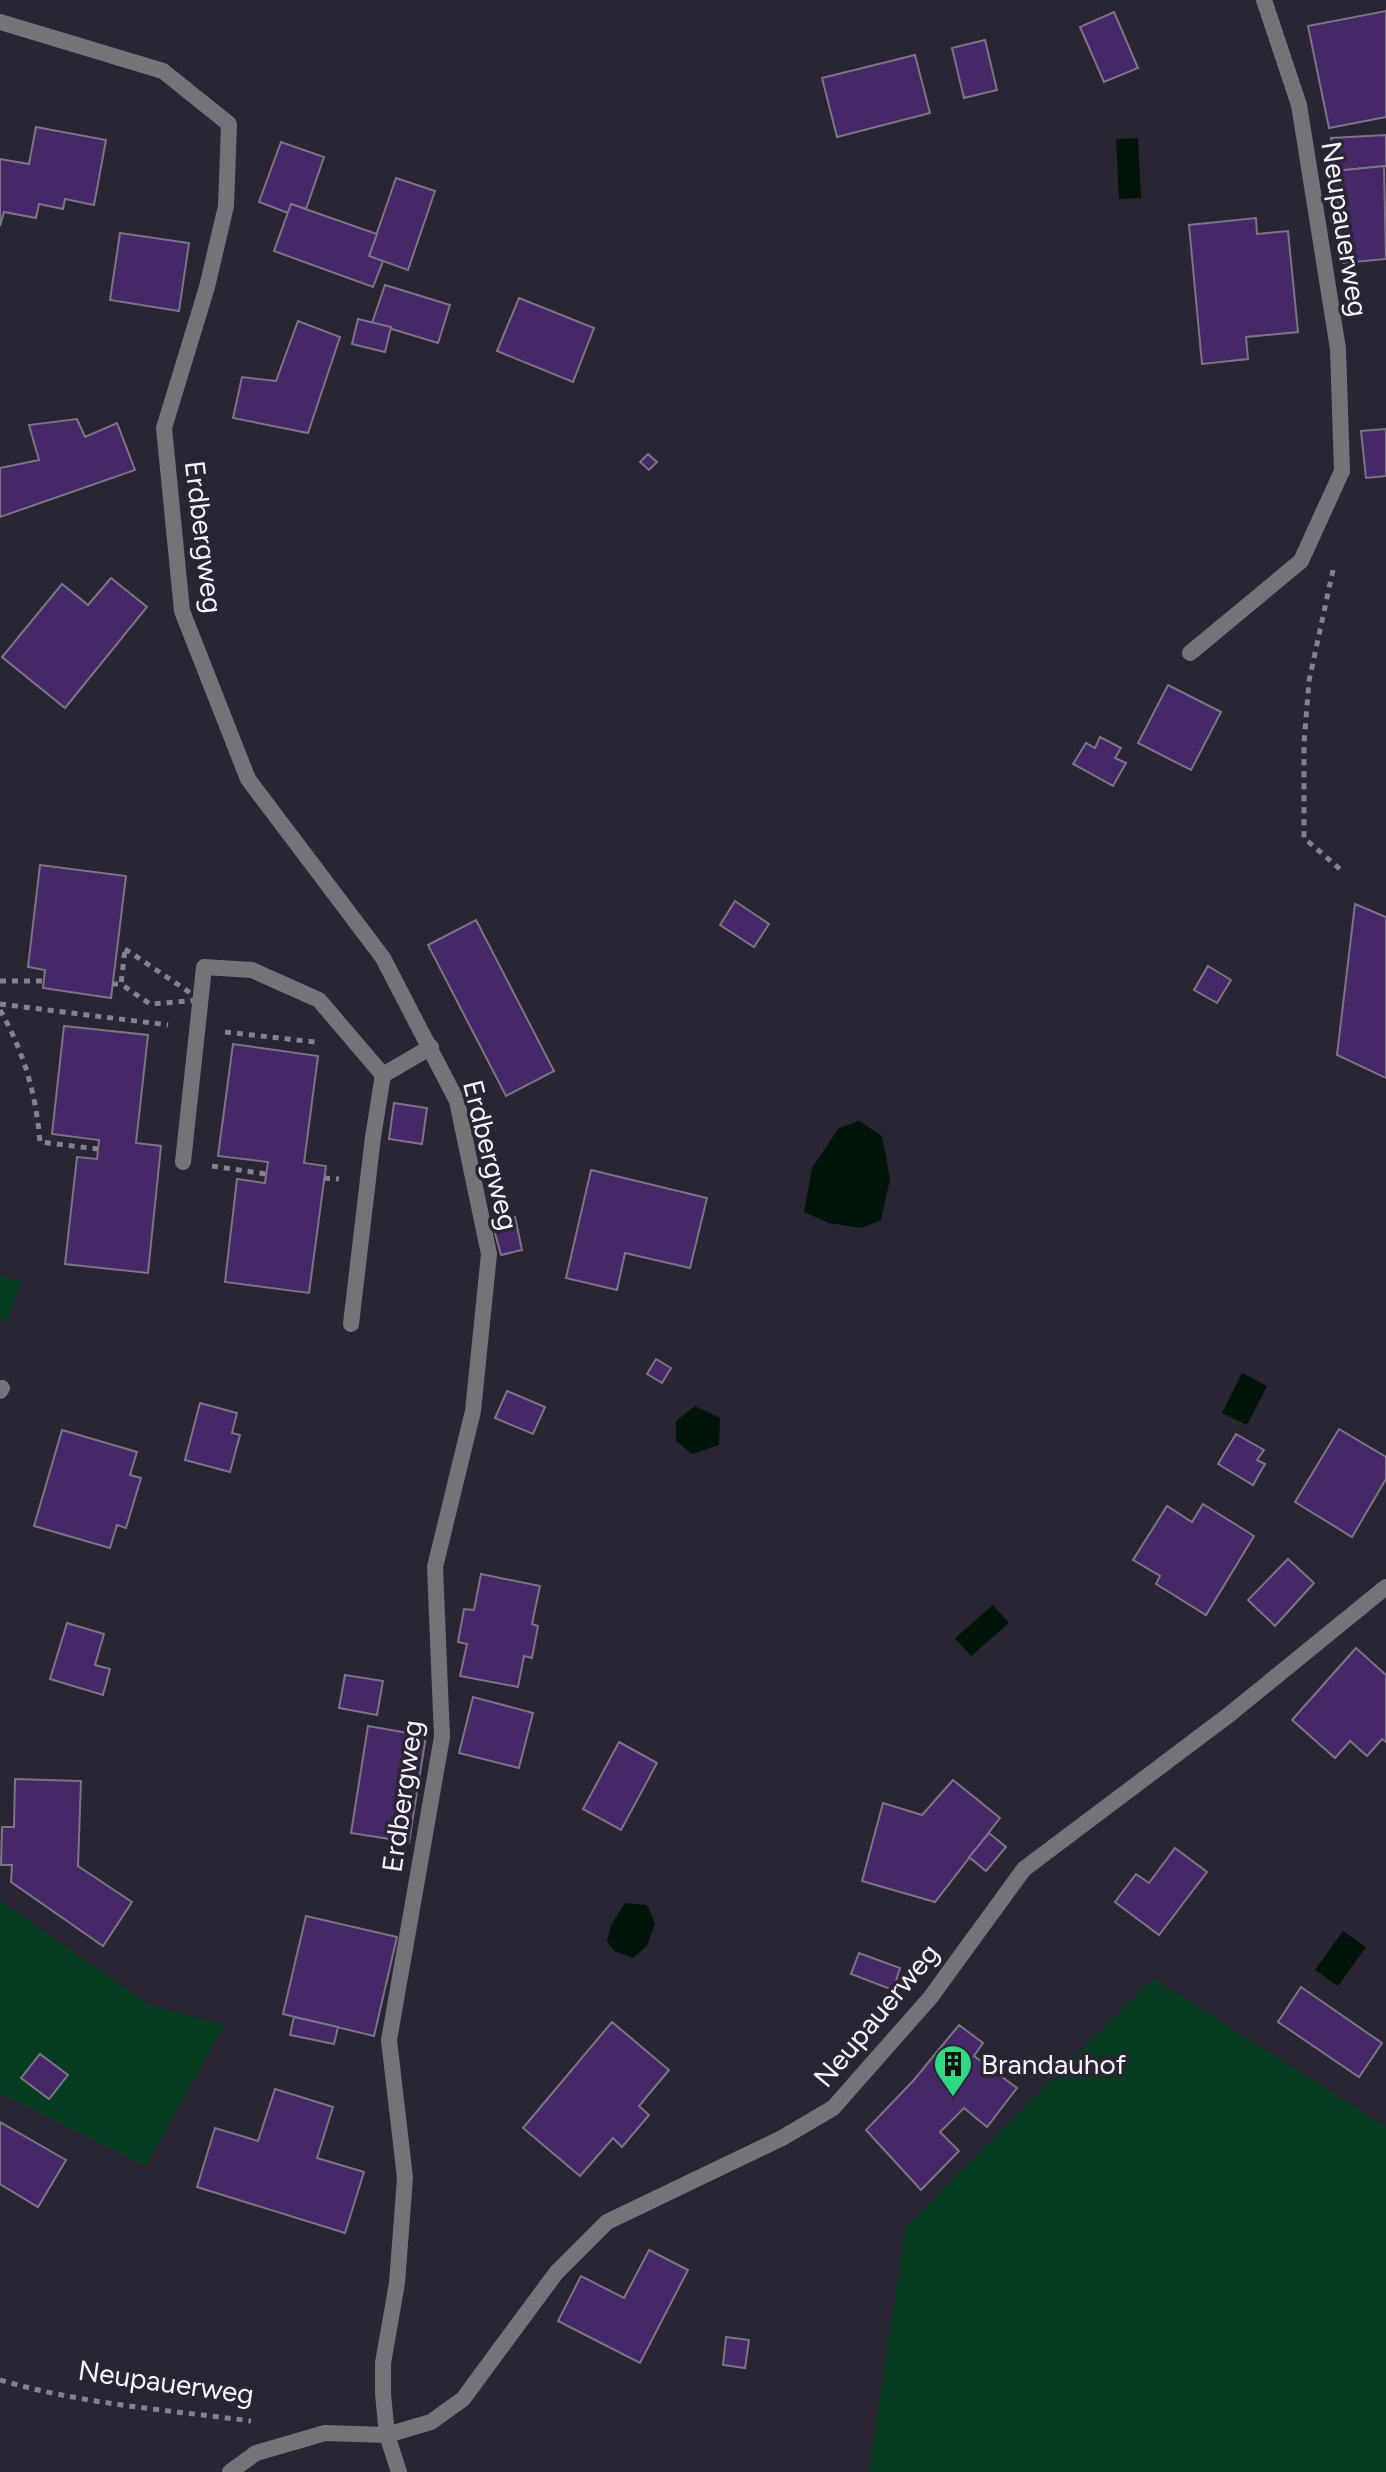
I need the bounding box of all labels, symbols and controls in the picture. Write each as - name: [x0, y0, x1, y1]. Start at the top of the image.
- street label: Neupauerweg: [1314, 139, 1376, 319]
- street label: Erdbergweg: [178, 459, 230, 615]
- street label: Erdbergweg: [456, 1076, 526, 1234]
- street label: Erdbergweg: [374, 1718, 430, 1874]
- street label: Neupauerweg: [806, 1936, 946, 2094]
- building icon: Brandauhof: [932, 2043, 974, 2098]
- place label: Brandauhof: [981, 2047, 1127, 2081]
- street label: Neupauerweg: [76, 2353, 256, 2411]

